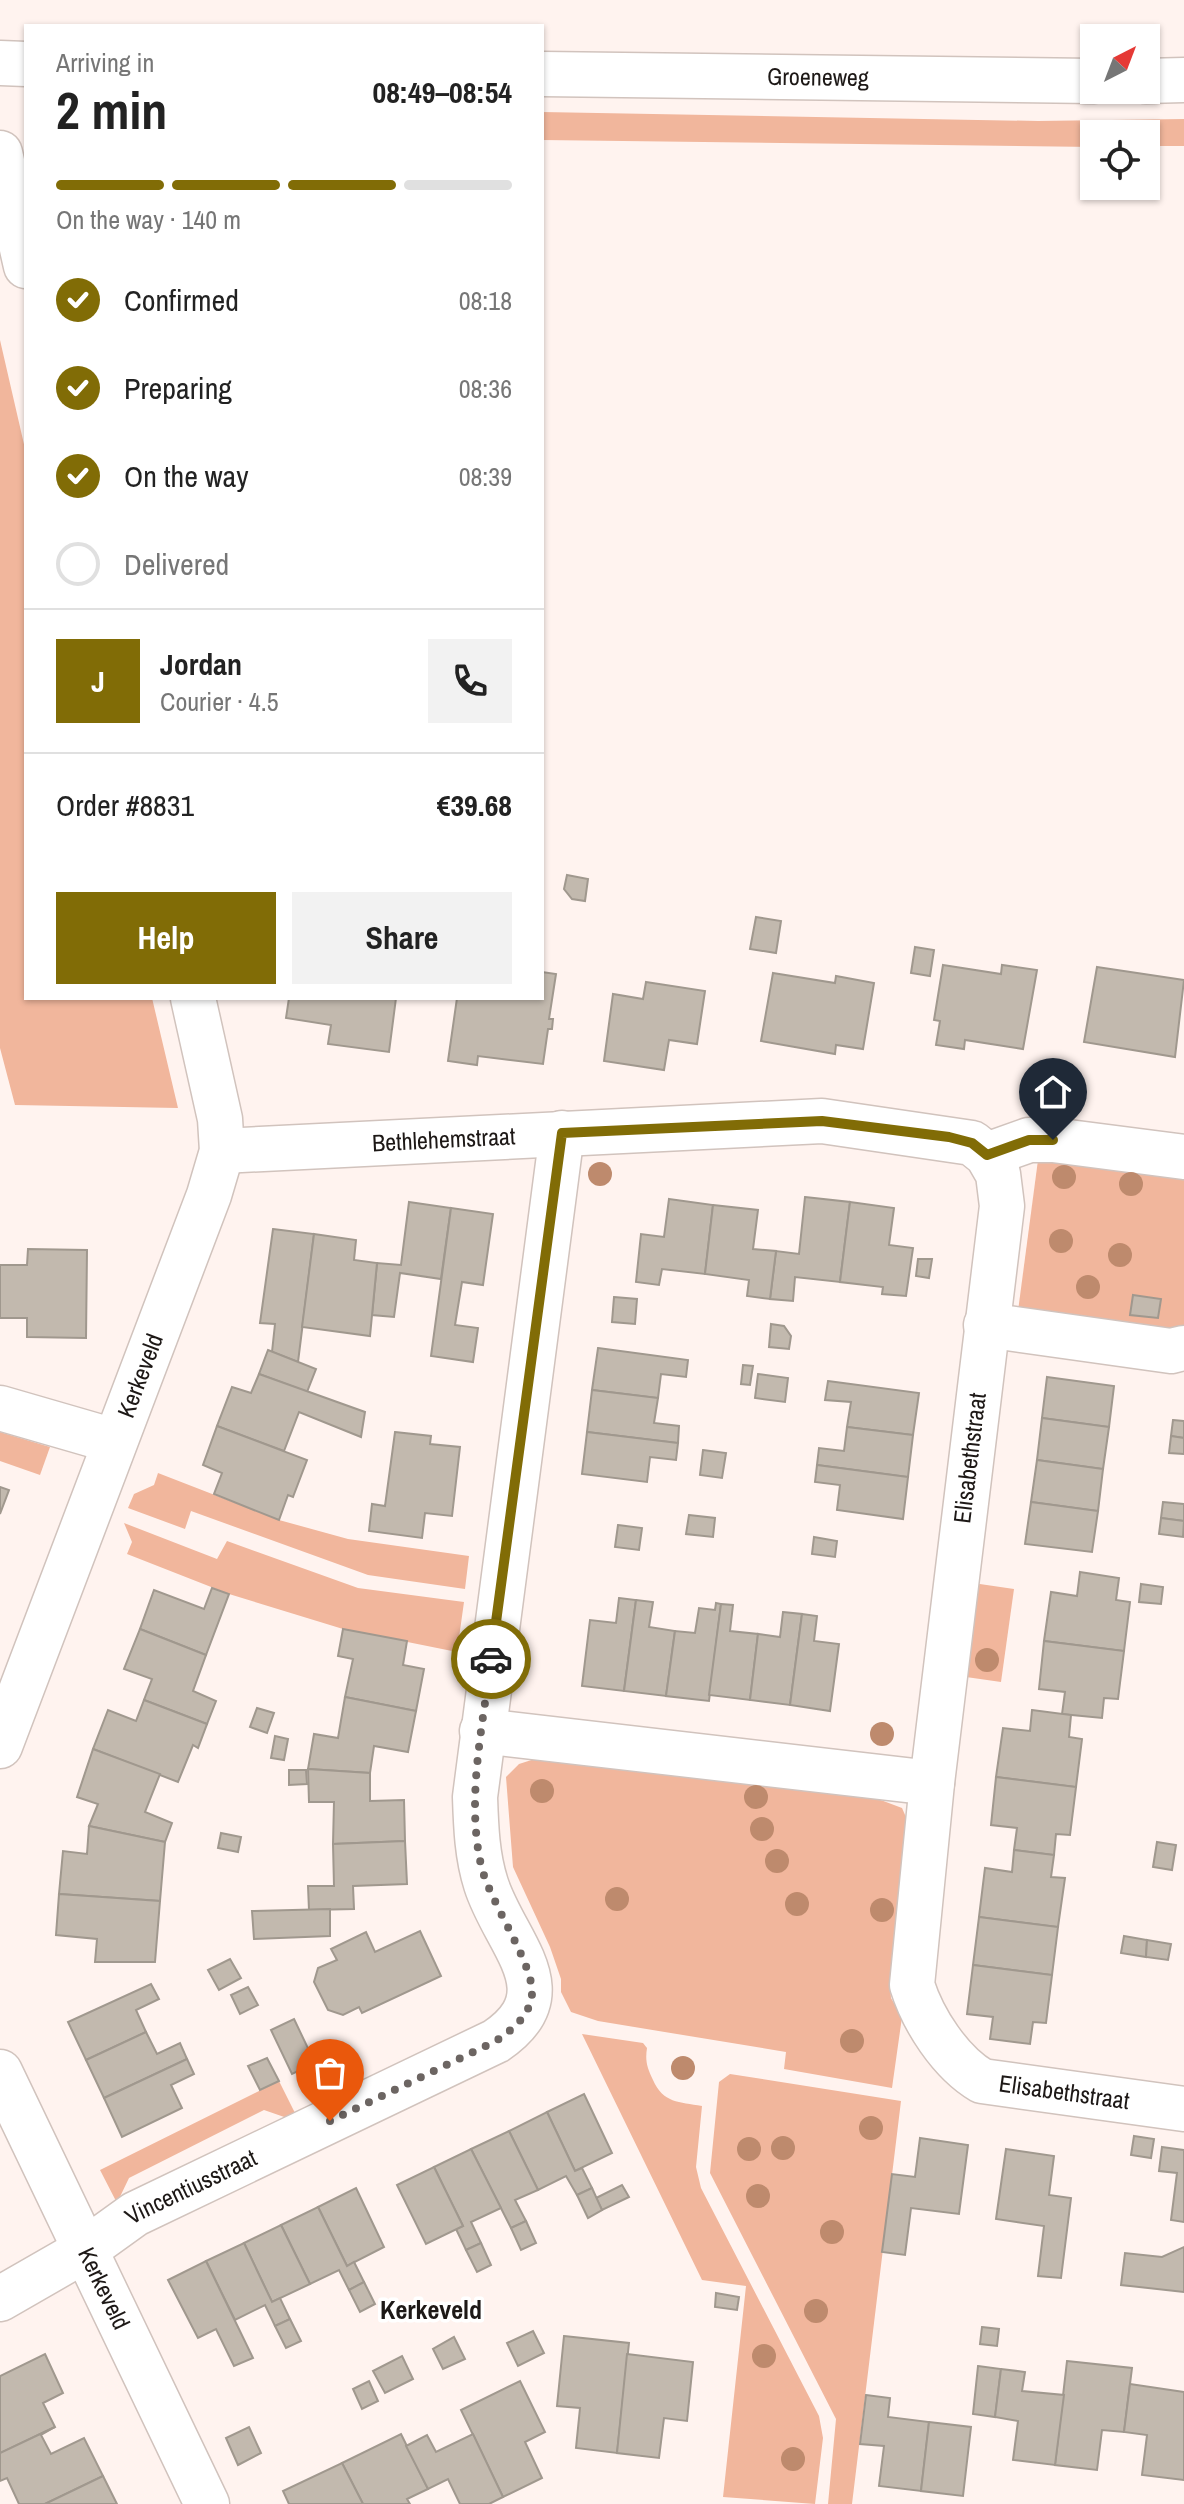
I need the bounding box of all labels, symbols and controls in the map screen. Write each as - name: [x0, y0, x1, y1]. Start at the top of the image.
- north arrow: [1080, 24, 1160, 104]
- map controls: [1080, 24, 1160, 200]
- text: Arriving in: [56, 45, 154, 80]
- street label: Groeneweg: [767, 60, 869, 93]
- text: 08:49–08:54: [373, 72, 512, 112]
- text: 2 min: [56, 75, 167, 145]
- button: locate: [1080, 120, 1160, 200]
- text: On the way · 140 m: [56, 202, 241, 237]
- icon: check: [56, 278, 100, 322]
- text: Confirmed: [124, 280, 239, 320]
- text: 08:18: [459, 283, 512, 318]
- icon: check: [56, 366, 100, 410]
- text: Preparing: [124, 368, 232, 408]
- text: 08:36: [459, 371, 512, 406]
- icon: check: [56, 454, 100, 498]
- text: On the way: [124, 456, 248, 496]
- text: 08:39: [459, 459, 512, 494]
- text: Delivered: [124, 544, 229, 584]
- button: phone: [428, 639, 512, 723]
- text: Jordan: [160, 644, 242, 684]
- text: J: [91, 661, 105, 701]
- text: Courier · 4.5: [160, 684, 279, 719]
- text: Order #8831: [56, 785, 194, 825]
- text: €39.68: [437, 785, 512, 825]
- button: Help: [56, 892, 276, 984]
- button: Share: [292, 892, 512, 984]
- pin: [1019, 1058, 1087, 1140]
- icon: home: [1031, 1070, 1075, 1114]
- street label: Bethlehemstraat: [371, 1119, 517, 1158]
- street label: Kerkeveld: [109, 1329, 170, 1422]
- street label: Elisabethstraat: [945, 1390, 993, 1525]
- courier: [451, 1619, 531, 1699]
- icon: car: [469, 1637, 513, 1681]
- pin: [296, 2039, 364, 2121]
- icon: bag: [308, 2051, 352, 2095]
- street label: Elisabethstraat: [997, 2067, 1132, 2116]
- street label: Vincentiusstraat: [118, 2141, 262, 2231]
- street label: Kerkeveld: [71, 2242, 138, 2334]
- district label: Kerkeveld: [380, 2292, 482, 2327]

